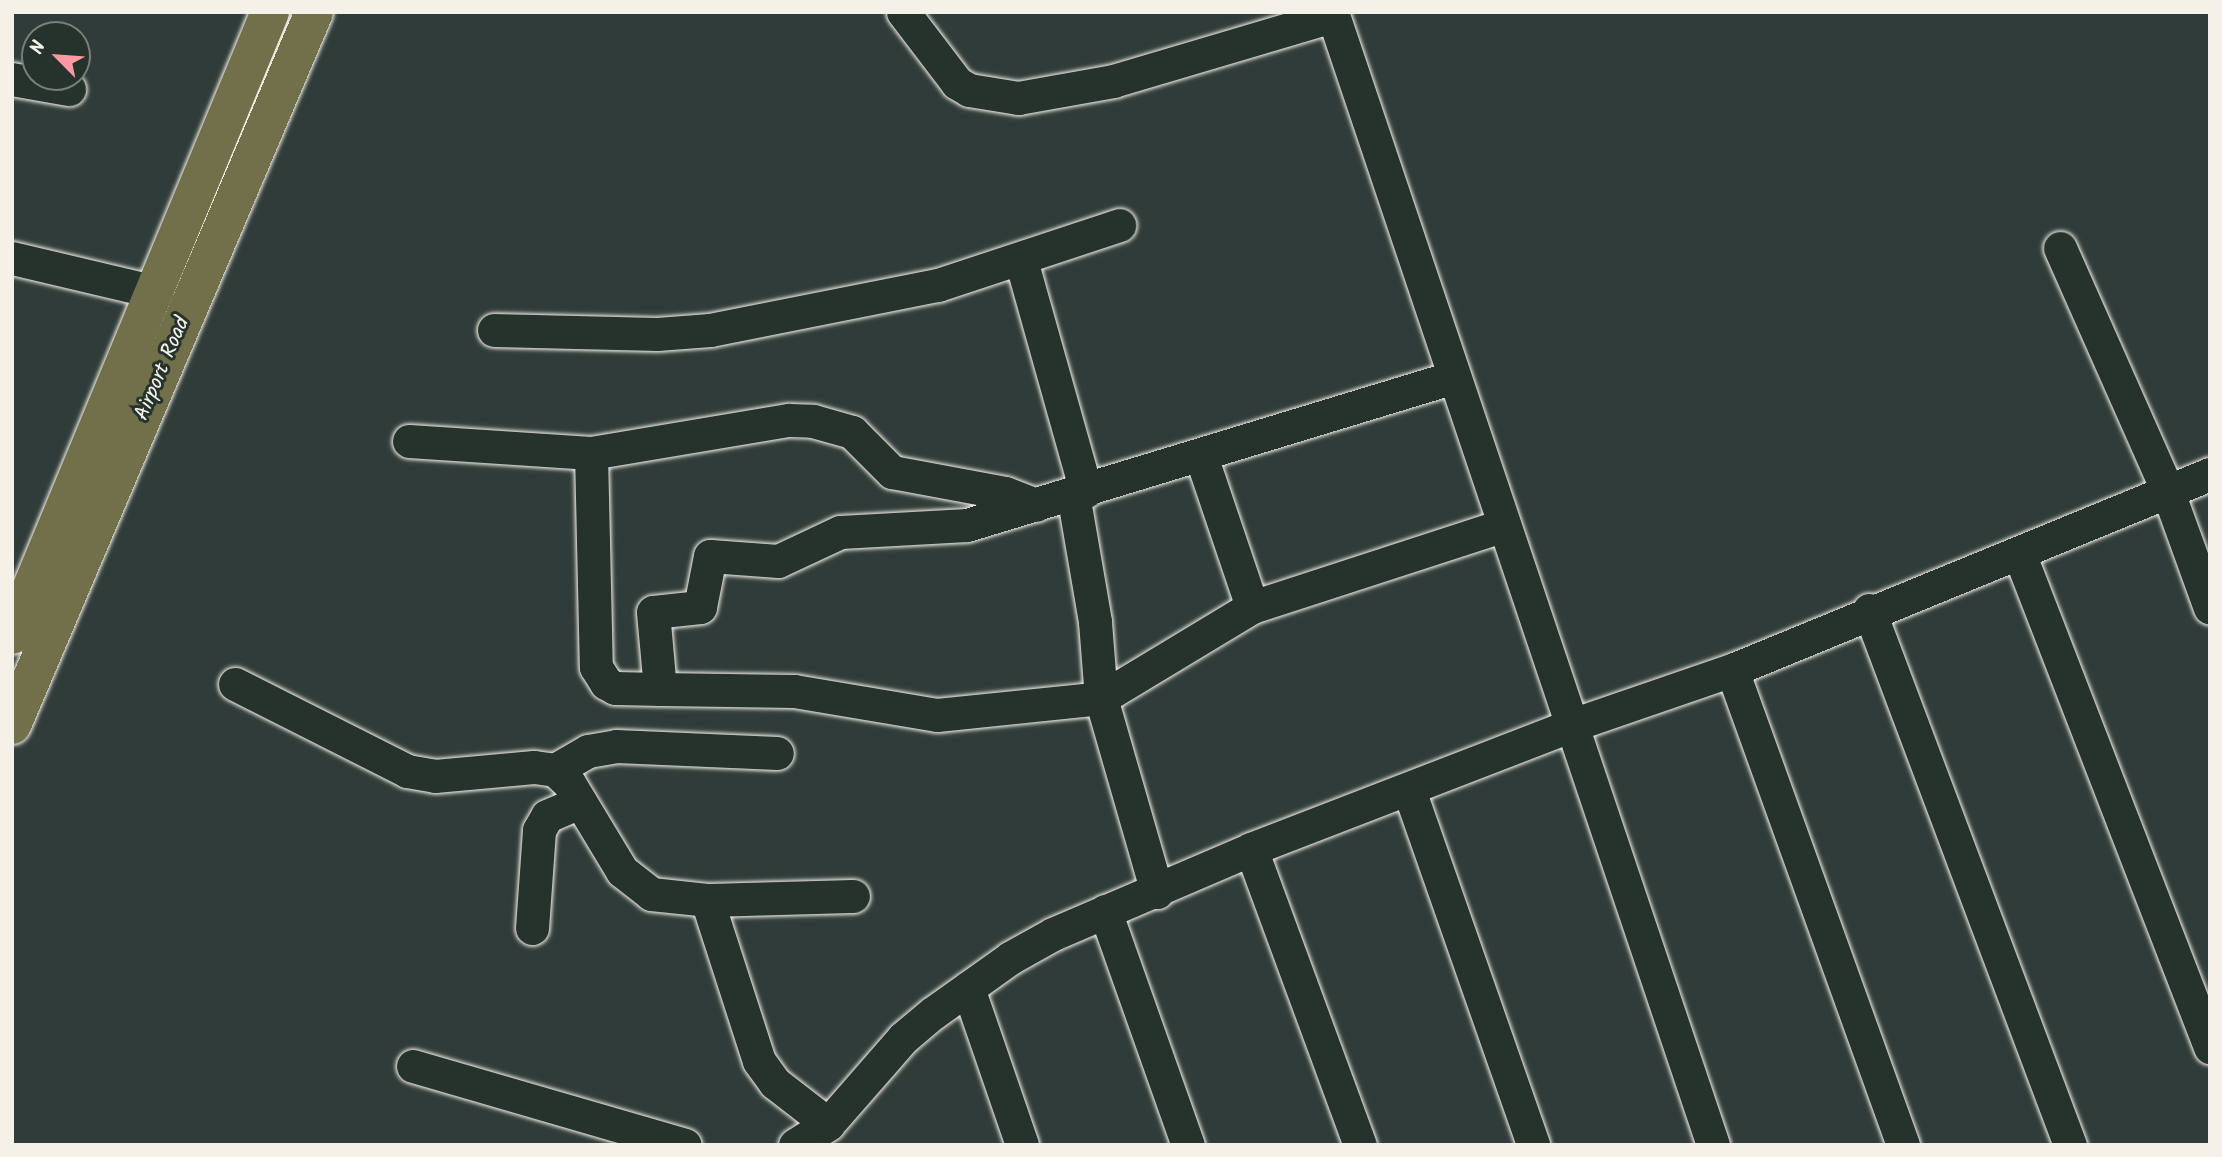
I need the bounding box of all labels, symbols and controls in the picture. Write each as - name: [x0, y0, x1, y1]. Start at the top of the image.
- north arrow: [21, 21, 91, 91]
- text: N: [23, 36, 55, 60]
- street label: Airport Road: [130, 314, 196, 424]

